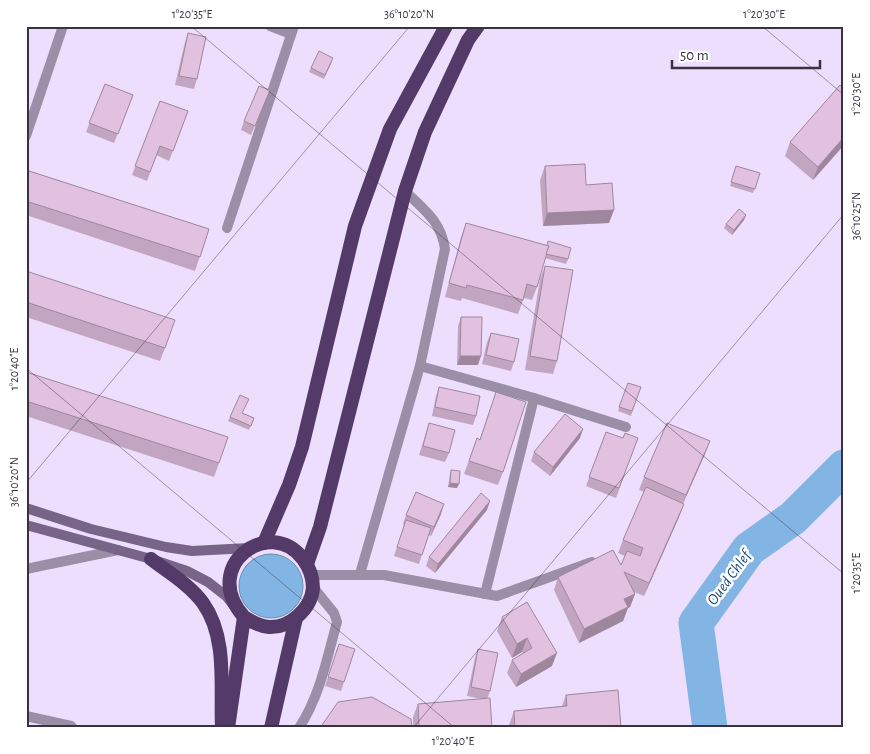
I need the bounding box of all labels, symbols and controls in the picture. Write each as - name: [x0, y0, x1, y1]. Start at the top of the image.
- text: 1°20'35"E: [172, 8, 212, 20]
- text: 36°10'20"N: [384, 8, 434, 20]
- text: 1°20'30"E: [743, 8, 785, 20]
- scale bar: [672, 38, 820, 70]
- text: 50 m: [680, 48, 709, 63]
- text: 1°20'30"E: [850, 73, 862, 115]
- text: 36°10'25"N: [850, 192, 862, 240]
- text: 1°20'40"E: [8, 347, 20, 390]
- text: 36°10'20"N: [8, 457, 20, 507]
- water label: Oued Chlef: [704, 546, 755, 608]
- text: 1°20'35"E: [850, 553, 862, 593]
- text: 1°20'40"E: [432, 735, 475, 747]

